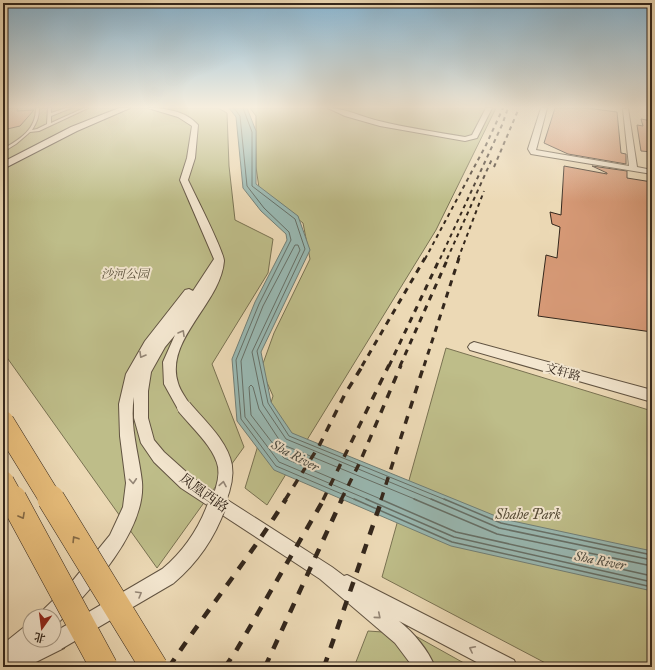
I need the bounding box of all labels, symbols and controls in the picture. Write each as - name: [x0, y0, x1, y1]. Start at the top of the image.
- park label: 沙河公园: [101, 267, 151, 281]
- one-way arrow: [178, 330, 185, 337]
- one-way arrow: [140, 351, 147, 358]
- street label: 文轩路: [544, 360, 582, 384]
- water label: Sha River: [267, 436, 322, 476]
- street label: 凤凰西路: [176, 470, 232, 516]
- one-way arrow: [129, 478, 138, 484]
- one-way arrow: [218, 481, 227, 487]
- park label: Shahe Park: [494, 506, 561, 523]
- one-way arrow: [17, 512, 24, 519]
- one-way arrow: [73, 536, 80, 543]
- water label: Sha River: [572, 548, 628, 574]
- one-way arrow: [135, 591, 142, 598]
- north arrow: [22, 608, 62, 648]
- one-way arrow: [373, 611, 380, 618]
- text: 北: [33, 630, 47, 645]
- one-way arrow: [469, 646, 476, 654]

